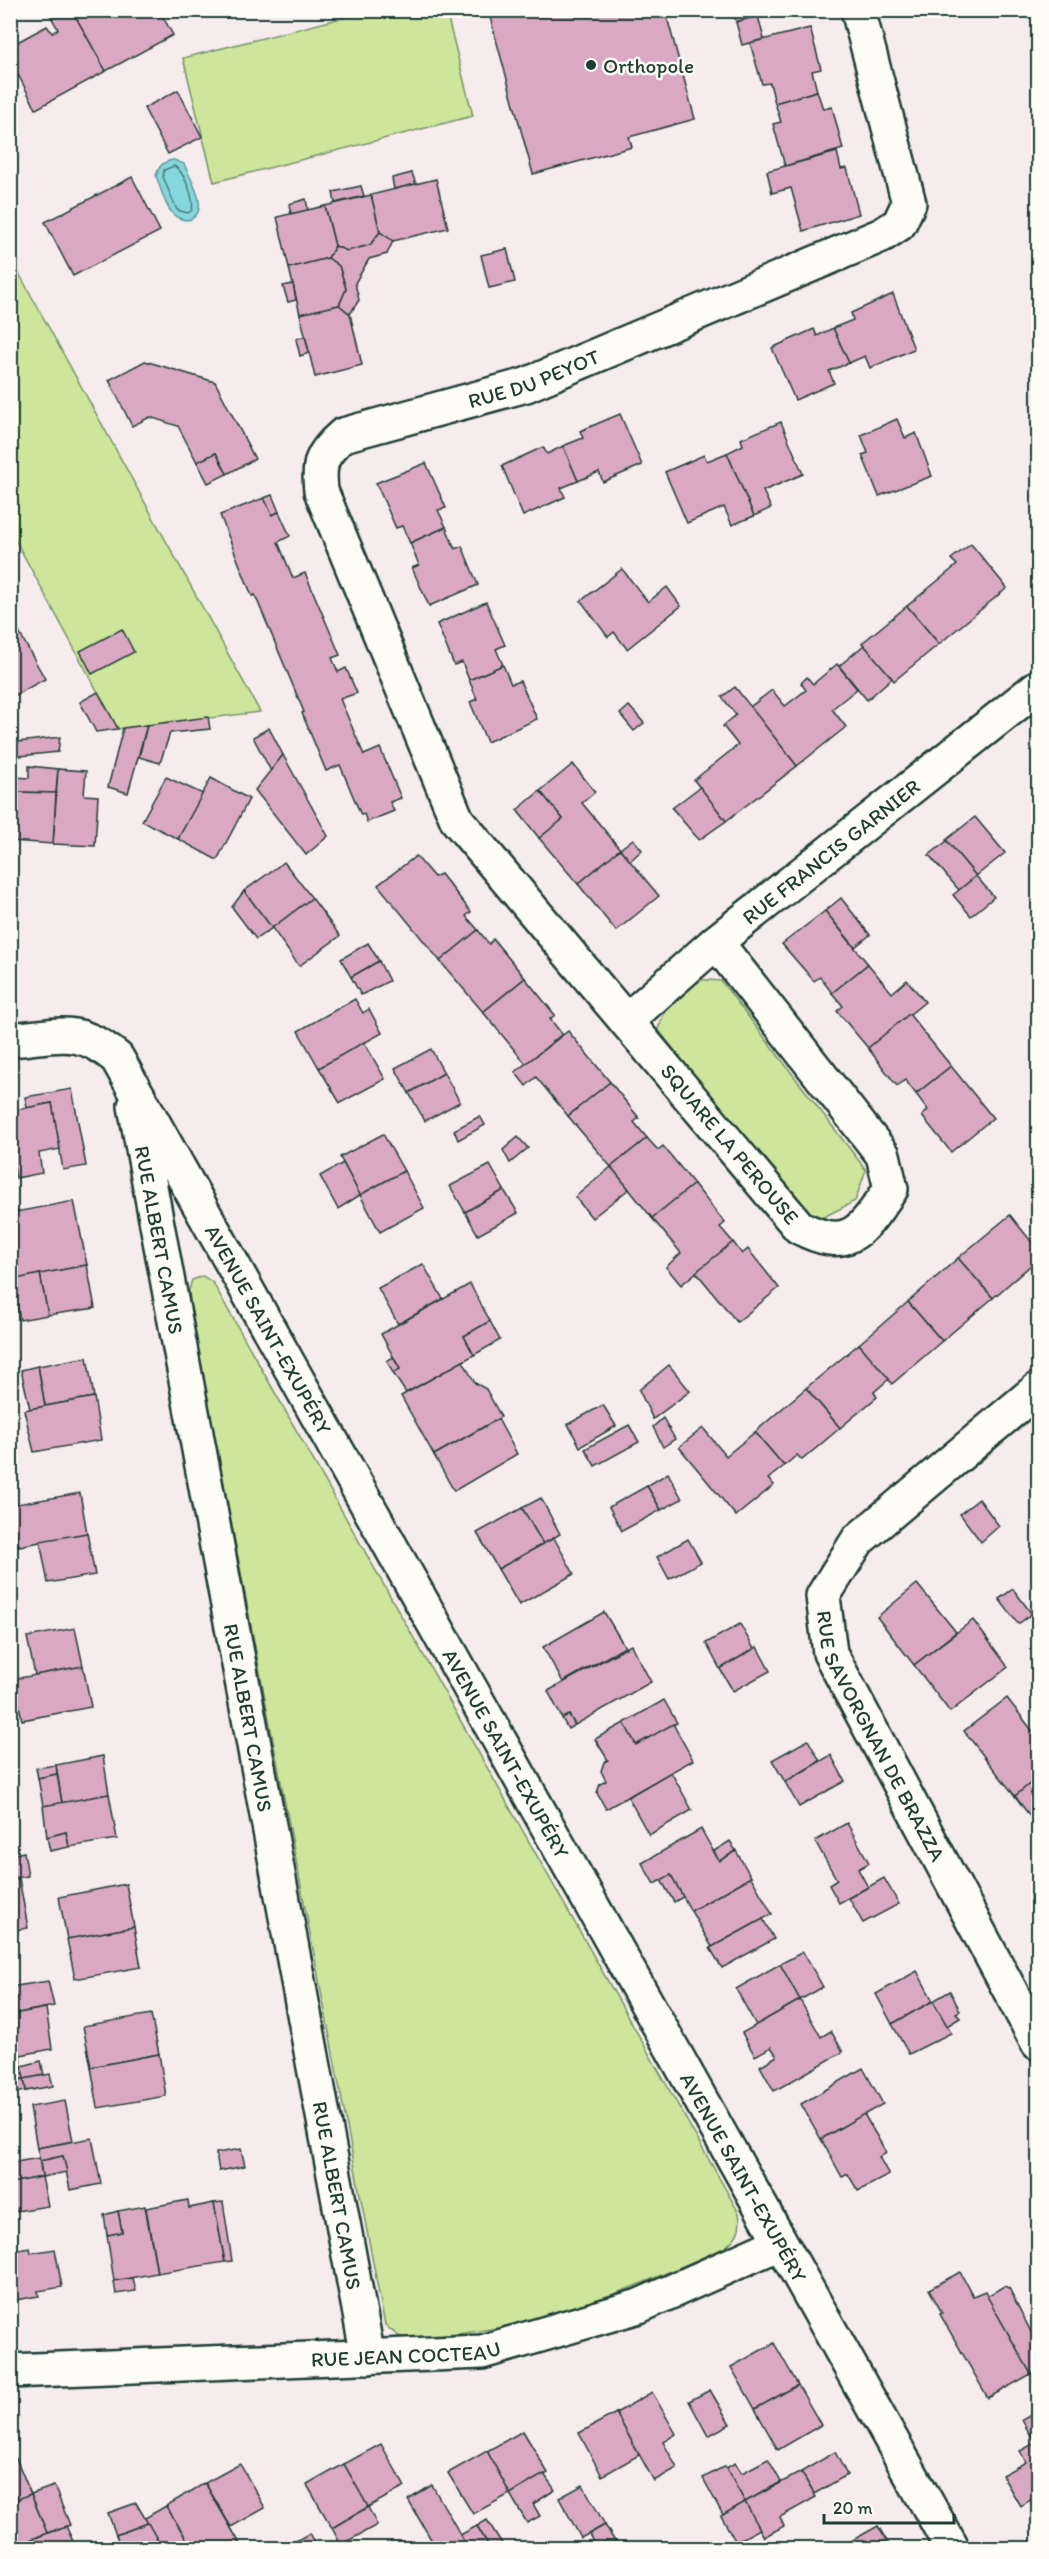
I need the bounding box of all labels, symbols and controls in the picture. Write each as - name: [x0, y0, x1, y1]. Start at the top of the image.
- place label: Orthopole: [603, 53, 694, 78]
- marker: Orthopole: [584, 58, 598, 72]
- street label: RUE DU PEYOT: [465, 343, 603, 413]
- street label: RUE FRANCIS GARNIER: [737, 773, 925, 929]
- street label: SQUARE LA PEROUSE: [656, 1059, 805, 1229]
- street label: RUE ALBERT CAMUS: [130, 1144, 190, 1336]
- street label: AVENUE SAINT-EXUPÉRY: [200, 1220, 338, 1438]
- street label: RUE SAVORGNAN DE BRAZZA: [812, 1609, 951, 1866]
- street label: RUE ALBERT CAMUS: [219, 1621, 279, 1814]
- street label: AVENUE SAINT-EXUPÉRY: [438, 1644, 575, 1862]
- street label: AVENUE SAINT-EXUPÉRY: [675, 2068, 813, 2286]
- street label: RUE ALBERT CAMUS: [308, 2099, 368, 2291]
- street label: RUE JEAN COCTEAU: [310, 2335, 503, 2371]
- scale bar: [824, 2487, 954, 2525]
- text: 20 m: [833, 2497, 873, 2519]

